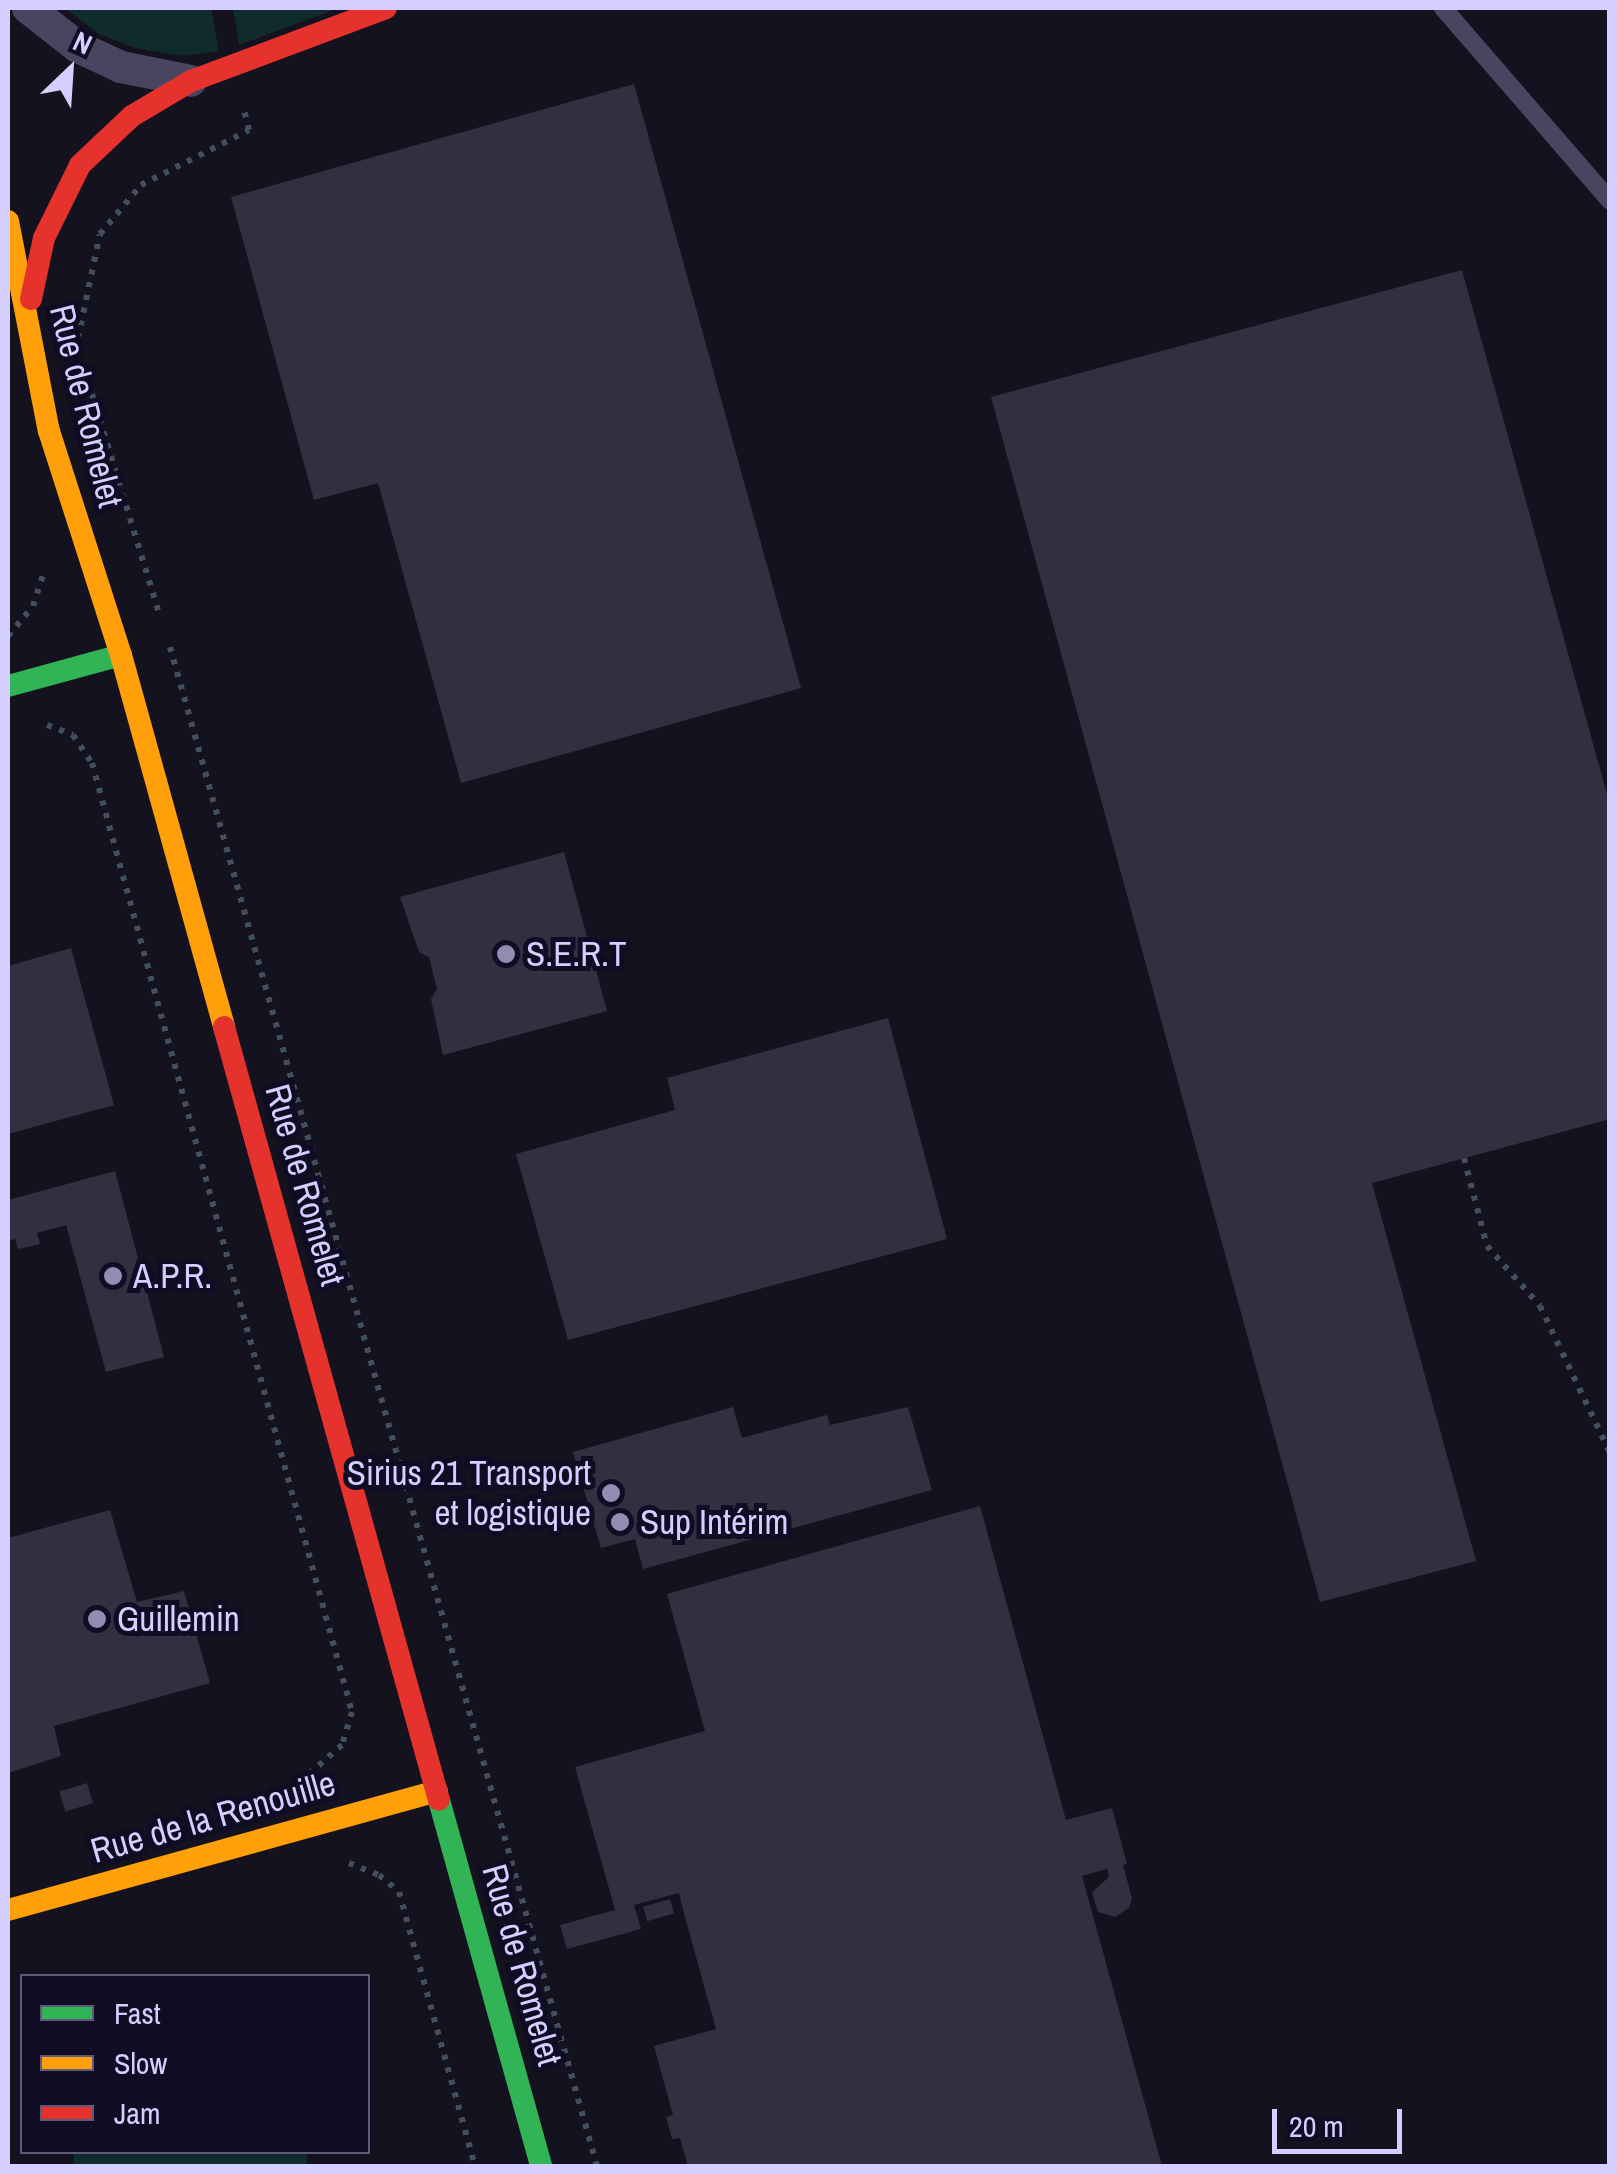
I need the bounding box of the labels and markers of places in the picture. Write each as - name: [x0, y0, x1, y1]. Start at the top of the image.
- place label: S.E.R.T: [526, 933, 626, 975]
- marker: S.E.R.T: [495, 943, 517, 965]
- place label: A.P.R.: [133, 1255, 212, 1297]
- marker: A.P.R.: [102, 1265, 124, 1287]
- place label: Sirius 21 Transport et logistique: [346, 1452, 591, 1534]
- marker: Sirius 21 Transport et logistique: [600, 1482, 622, 1504]
- place label: Sup Intérim: [640, 1501, 788, 1543]
- marker: Sup Intérim: [609, 1511, 631, 1533]
- place label: Guillemin: [117, 1598, 240, 1640]
- marker: Guillemin: [86, 1608, 108, 1630]

